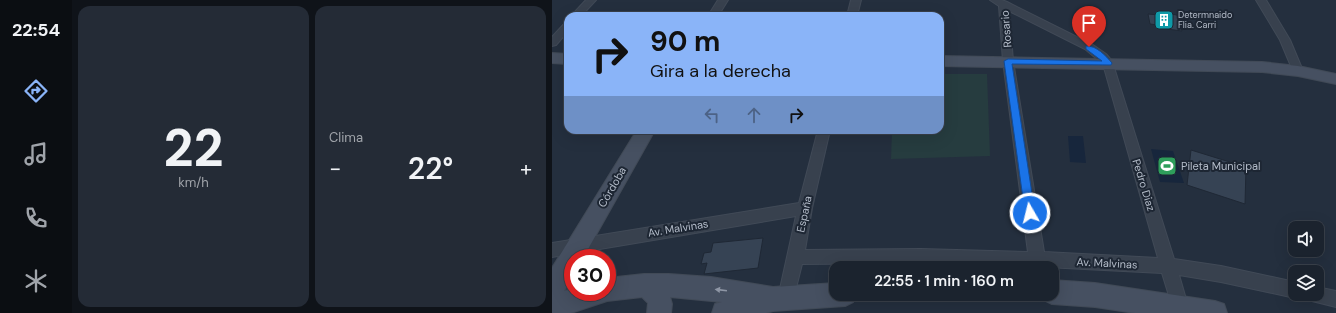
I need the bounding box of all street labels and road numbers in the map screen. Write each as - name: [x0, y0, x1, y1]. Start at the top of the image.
- street label: Rosario: [997, 10, 1015, 48]
- street label: Pedro Diaz: [1129, 157, 1159, 213]
- street label: Córdoba: [595, 164, 629, 210]
- street label: España: [793, 194, 815, 234]
- street label: Av. Malvinas: [647, 216, 709, 240]
- street label: Av. Malvinas: [1076, 254, 1138, 272]

